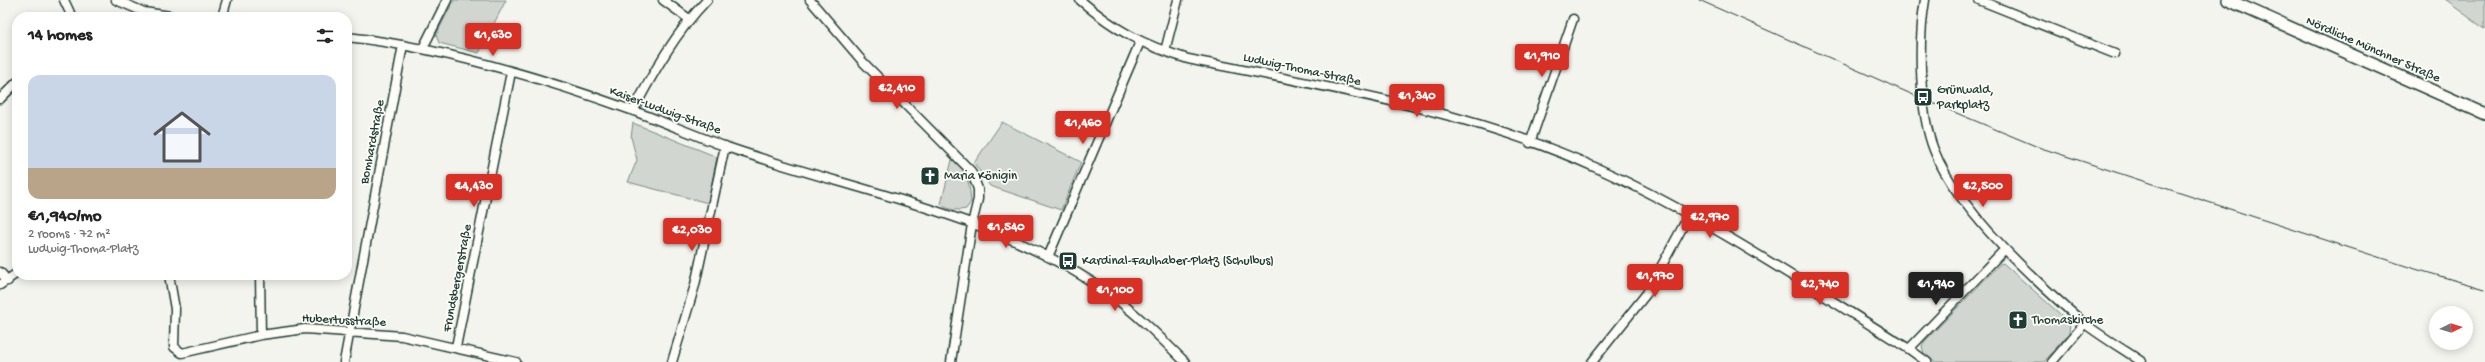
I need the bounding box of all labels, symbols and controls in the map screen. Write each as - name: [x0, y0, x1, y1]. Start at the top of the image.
- street label: Nördliche Münchner Straße: [2304, 14, 2443, 87]
- pin: €1,630: [460, 23, 526, 57]
- icon: filters: [314, 25, 336, 47]
- text: 14 homes: [28, 26, 92, 46]
- text: €1,630: [474, 28, 512, 43]
- pin: €1,910: [1509, 44, 1575, 78]
- text: €1,910: [1524, 49, 1560, 64]
- street label: Ludwig-Thoma-Straße: [1242, 50, 1362, 90]
- pin: €2,410: [864, 76, 930, 110]
- text: €2,410: [879, 81, 915, 96]
- place label: Grünwald, Parkplatz: [1936, 83, 1994, 113]
- street label: Kaiser-Ludwig-Straße: [607, 84, 723, 138]
- pin: €1,340: [1384, 84, 1450, 118]
- bus stop icon: Grünwald, Parkplatz: [1912, 86, 1934, 108]
- text: €1,340: [1398, 89, 1436, 104]
- street label: Bomhardstraße: [357, 98, 389, 186]
- icon: home: [146, 101, 218, 173]
- pin: €1,460: [1050, 111, 1116, 145]
- text: €1,460: [1064, 116, 1102, 131]
- church icon: Maria Königin: [919, 165, 941, 187]
- place label: Maria Königin: [944, 169, 1018, 184]
- pin: €4,430: [441, 174, 507, 208]
- pin: €2,500: [1950, 174, 2016, 208]
- text: €4,430: [455, 179, 493, 194]
- text: €2,500: [1963, 179, 2003, 194]
- pin: €2,970: [1677, 205, 1743, 239]
- text: €1,940/mo: [28, 207, 102, 227]
- text: €2,970: [1691, 210, 1729, 225]
- pin: €1,540: [973, 215, 1039, 249]
- pin: €2,030: [659, 218, 725, 252]
- text: €1,540: [987, 220, 1025, 235]
- street label: Frundsbergerstraße: [440, 223, 476, 334]
- text: €2,030: [672, 223, 712, 238]
- text: 2 rooms · 72 m²: [28, 227, 110, 242]
- text: Ludwig-Thoma-Platz: [28, 242, 138, 257]
- bus stop icon: Kardinal-Faulhaber-Platz (Schulbus): [1057, 250, 1079, 272]
- place label: Kardinal-Faulhaber-Platz (Schulbus): [1082, 254, 1274, 269]
- pin: €1,970: [1622, 264, 1688, 298]
- text: €1,970: [1636, 269, 1674, 284]
- pin: €2,740: [1787, 272, 1853, 306]
- pin: €1,940: [1903, 272, 1969, 306]
- text: €2,740: [1801, 277, 1839, 292]
- text: €1,940: [1917, 277, 1955, 292]
- pin: €1,100: [1082, 278, 1148, 312]
- text: €1,100: [1096, 283, 1134, 298]
- north arrow: [2429, 306, 2473, 350]
- map controls: [2429, 306, 2473, 350]
- church icon: Thomaskirche: [2007, 309, 2029, 331]
- street label: Hubertusstraße: [301, 311, 387, 331]
- place label: Thomaskirche: [2031, 313, 2104, 328]

